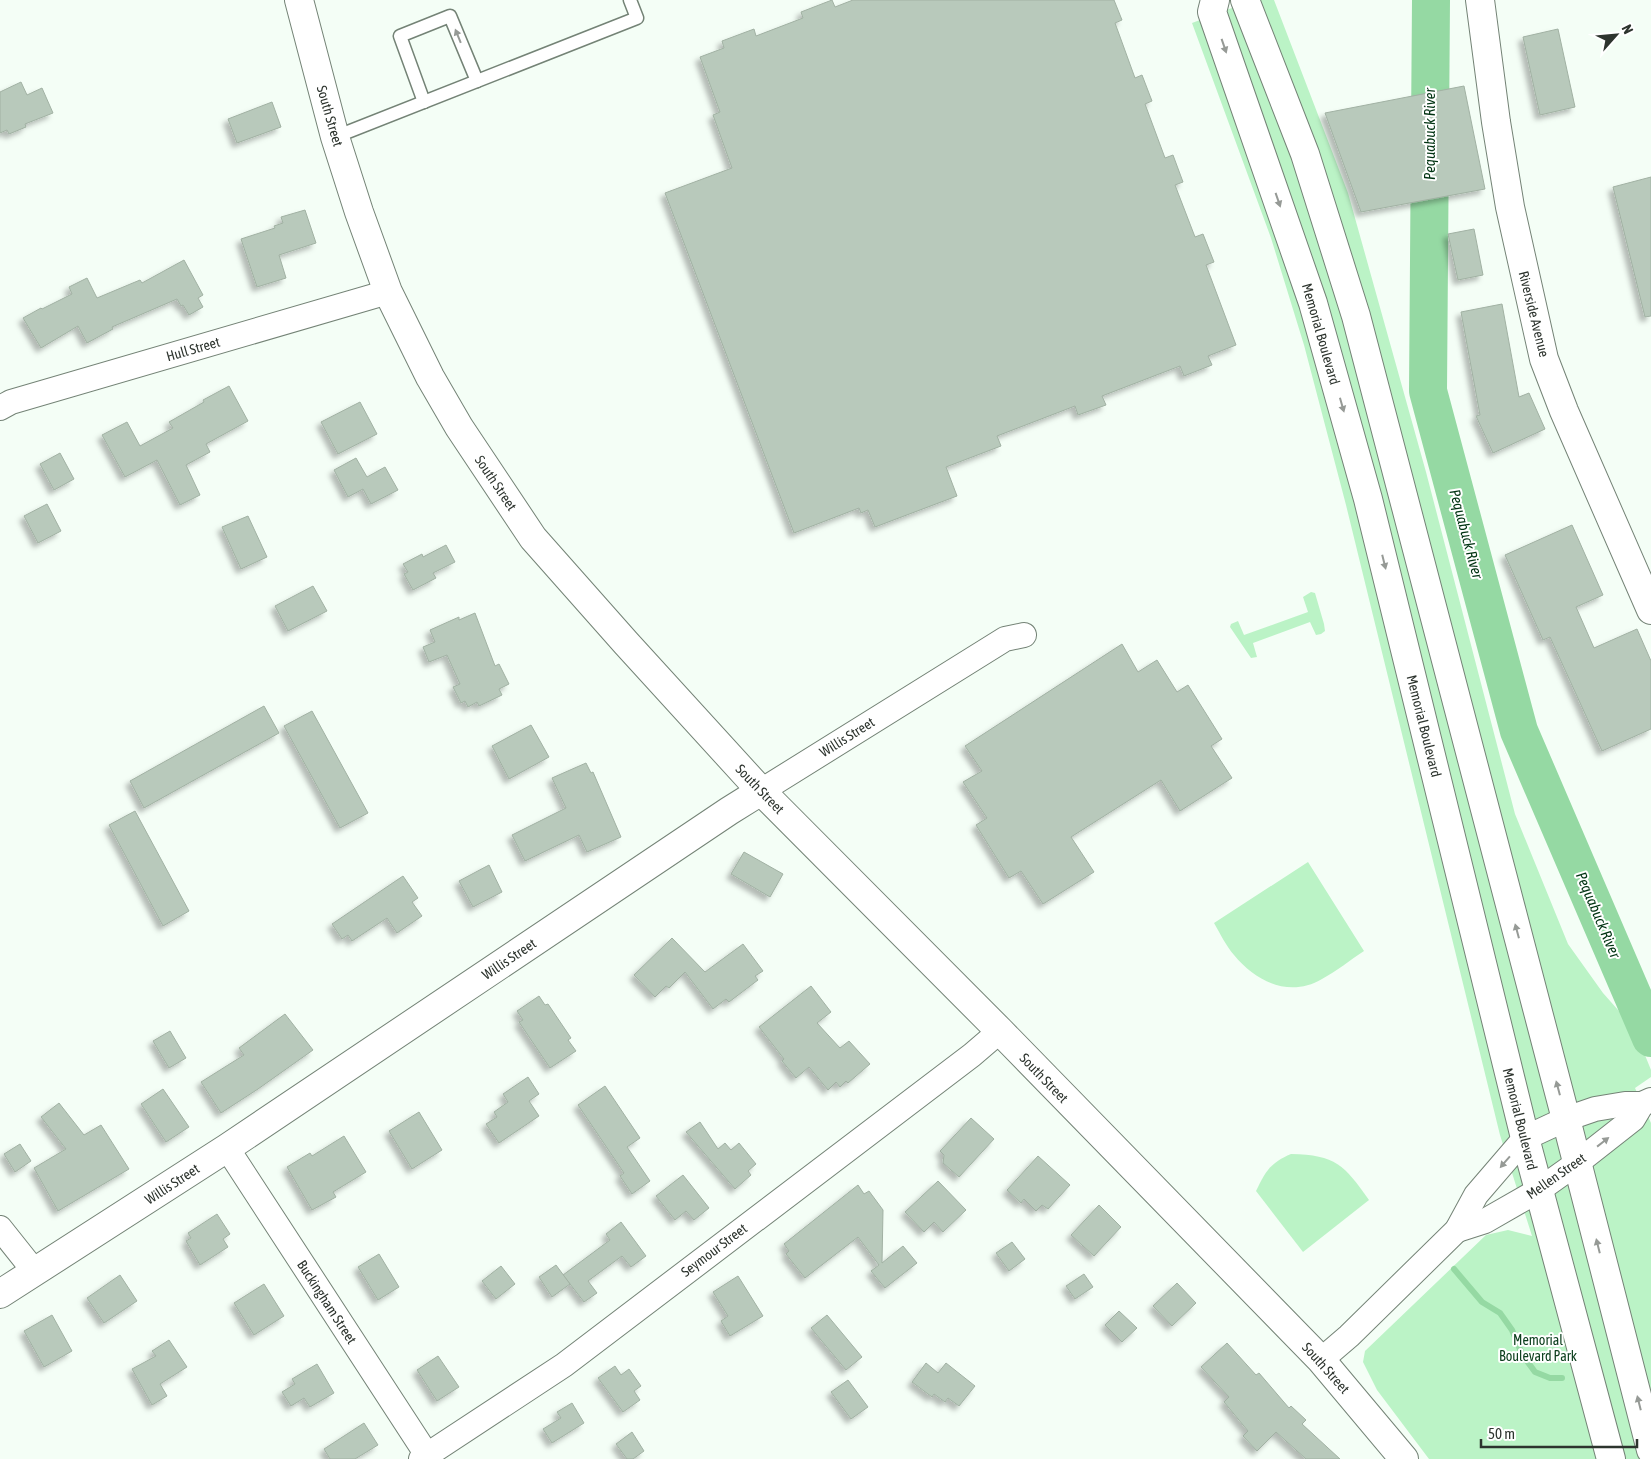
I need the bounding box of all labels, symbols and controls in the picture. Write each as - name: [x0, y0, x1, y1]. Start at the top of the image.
- north arrow: [1591, 10, 1641, 60]
- text: N: [1619, 22, 1637, 36]
- one-way arrow: [454, 28, 462, 43]
- one-way arrow: [1221, 39, 1229, 54]
- street label: South Street: [314, 84, 346, 148]
- water label: Pequabuck River: [1421, 88, 1438, 180]
- one-way arrow: [1274, 193, 1282, 208]
- street label: Riverside Avenue: [1516, 269, 1552, 359]
- street label: Memorial Boulevard: [1299, 282, 1343, 386]
- street label: Hull Street: [164, 334, 222, 364]
- one-way arrow: [1338, 397, 1346, 413]
- street label: South Street: [472, 453, 520, 513]
- water label: Pequabuck River: [1446, 487, 1487, 581]
- one-way arrow: [1380, 554, 1388, 569]
- street label: Memorial Boulevard: [1404, 673, 1444, 779]
- street label: Willis Street: [817, 714, 877, 760]
- street label: South Street: [732, 761, 788, 817]
- water label: Pequabuck River: [1573, 869, 1624, 961]
- one-way arrow: [1513, 923, 1521, 938]
- street label: Willis Street: [479, 935, 539, 983]
- street label: South Street: [1016, 1050, 1072, 1106]
- street label: Memorial Boulevard: [1500, 1066, 1540, 1172]
- one-way arrow: [1554, 1081, 1562, 1096]
- one-way arrow: [1596, 1137, 1609, 1148]
- street label: Mellen Street: [1523, 1150, 1589, 1202]
- one-way arrow: [1499, 1155, 1511, 1167]
- street label: Willis Street: [142, 1161, 202, 1207]
- street label: Seymour Street: [678, 1220, 750, 1280]
- one-way arrow: [1594, 1238, 1602, 1253]
- street label: Buckingham Street: [294, 1257, 360, 1347]
- park label: Memorial Boulevard Park: [1499, 1332, 1577, 1364]
- street label: South Street: [1299, 1339, 1353, 1397]
- one-way arrow: [1635, 1395, 1643, 1410]
- scale bar: [1481, 1416, 1637, 1448]
- text: 50 m: [1488, 1425, 1515, 1442]

